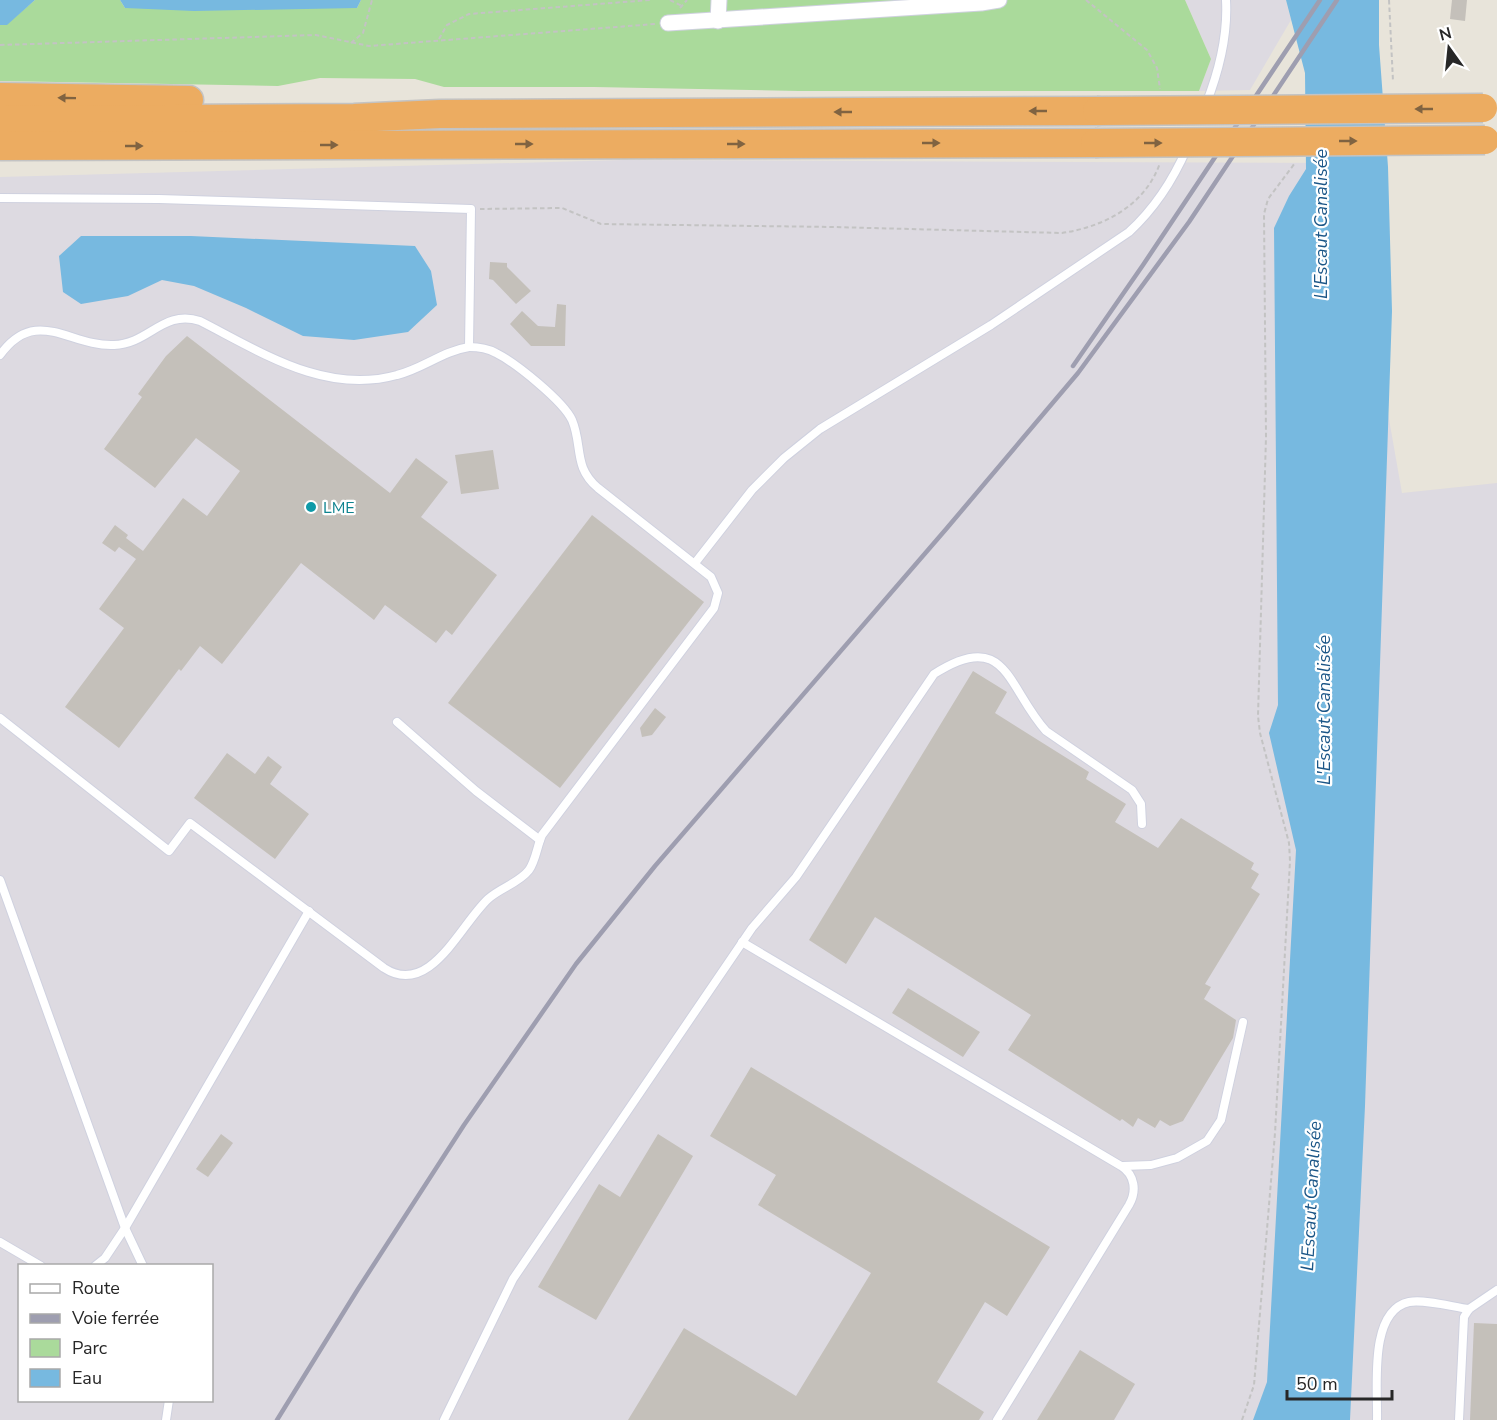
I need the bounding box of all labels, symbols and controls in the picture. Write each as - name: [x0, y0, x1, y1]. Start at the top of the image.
- north arrow: [1419, 18, 1479, 78]
- text: N: [1437, 22, 1454, 47]
- one-way arrow: [57, 93, 76, 103]
- one-way arrow: [1415, 104, 1434, 114]
- one-way arrow: [1029, 106, 1048, 116]
- one-way arrow: [834, 107, 853, 117]
- one-way arrow: [1339, 136, 1358, 146]
- one-way arrow: [1144, 138, 1163, 148]
- one-way arrow: [514, 139, 533, 149]
- one-way arrow: [726, 139, 745, 149]
- one-way arrow: [921, 139, 940, 148]
- one-way arrow: [319, 140, 338, 150]
- one-way arrow: [124, 141, 143, 151]
- water label: L'Escaut Canalisée: [1309, 149, 1333, 299]
- place label: LME: [323, 497, 355, 519]
- marker: LME: [304, 500, 318, 514]
- water label: L'Escaut Canalisée: [1312, 635, 1336, 785]
- water label: L'Escaut Canalisée: [1295, 1120, 1327, 1272]
- legend: [18, 1264, 213, 1402]
- text: Route: [72, 1276, 120, 1300]
- text: Voie ferrée: [71, 1306, 159, 1330]
- text: Parc: [72, 1336, 107, 1360]
- scale bar: [1287, 1363, 1392, 1401]
- text: Eau: [72, 1366, 102, 1390]
- text: 50 m: [1296, 1372, 1338, 1396]

